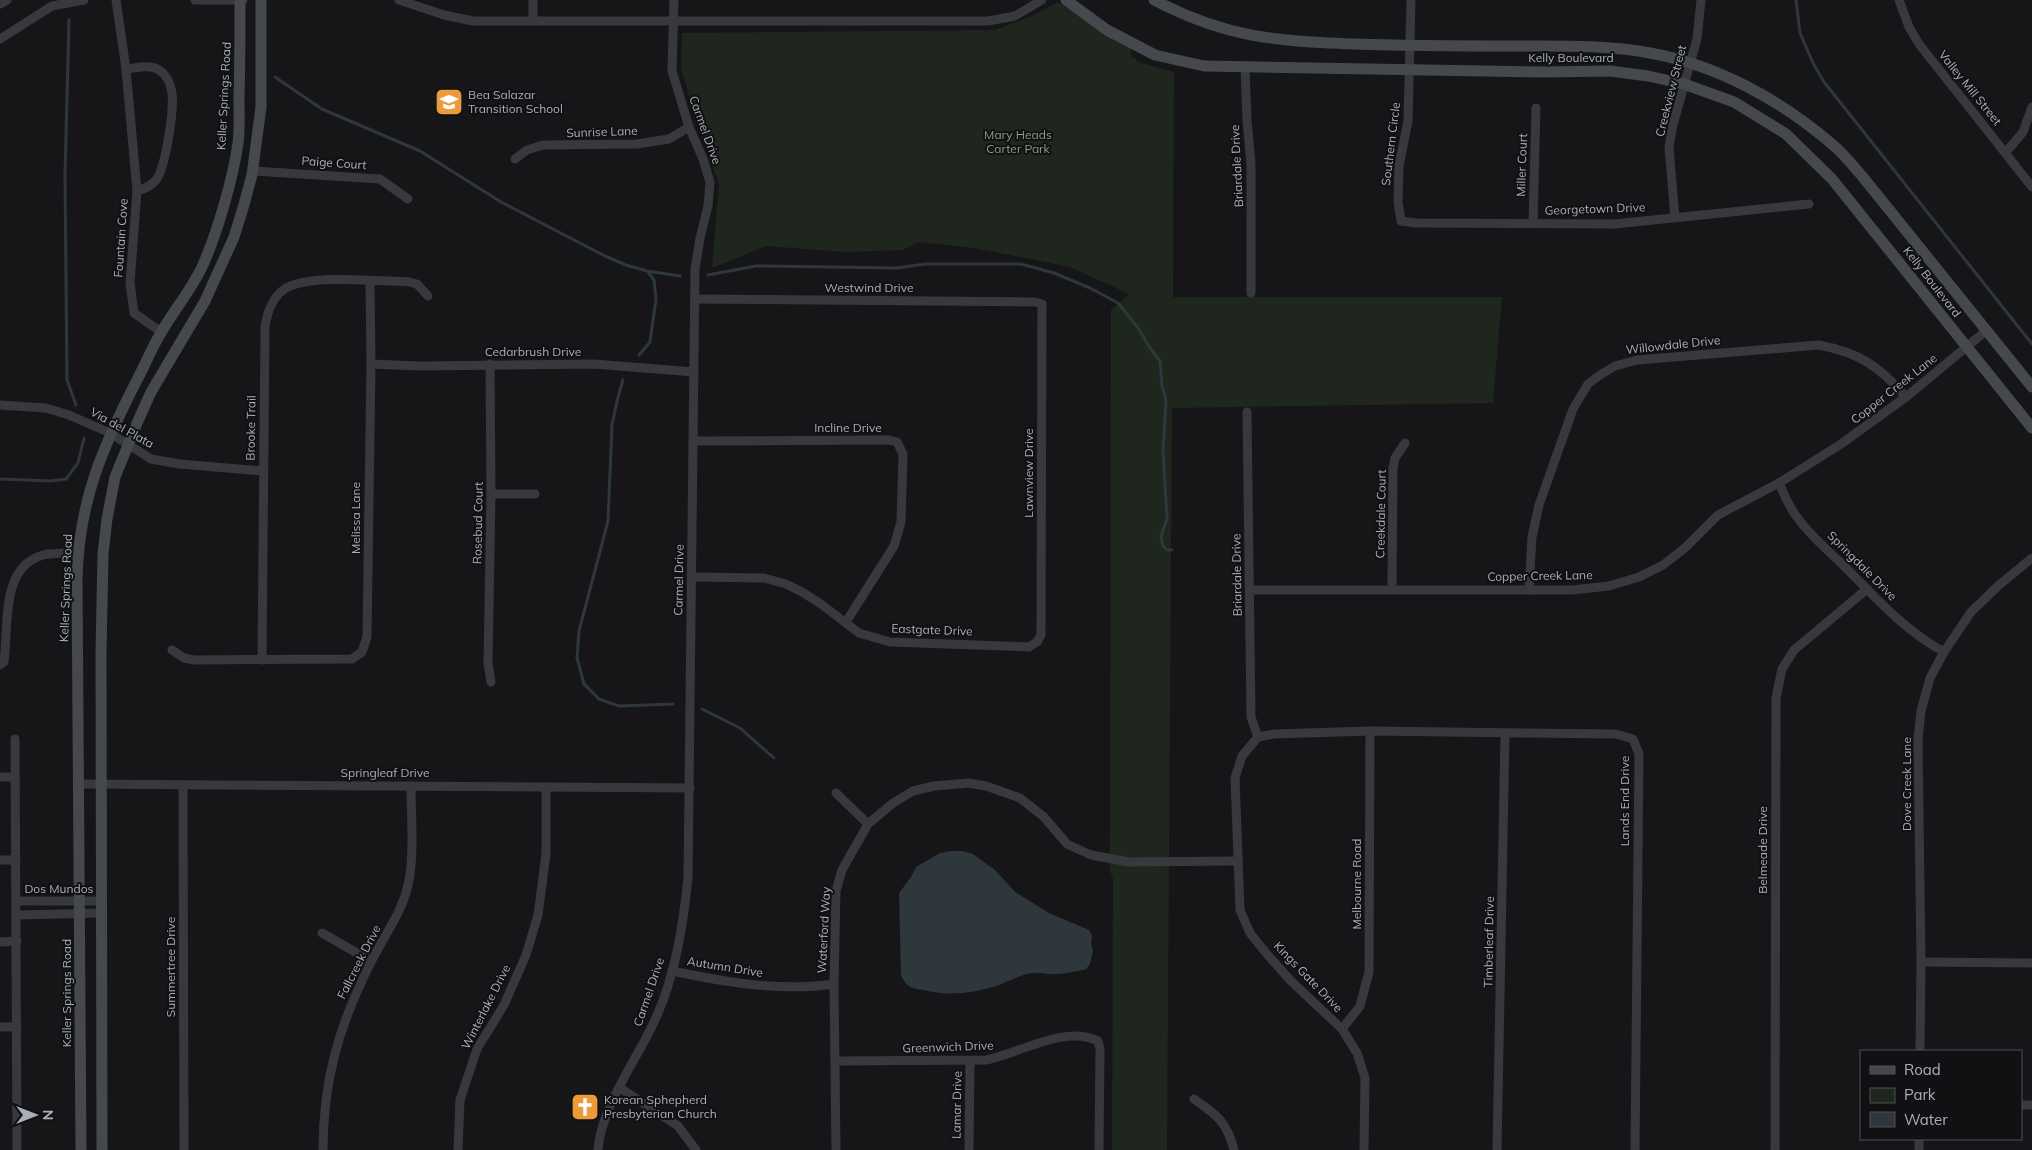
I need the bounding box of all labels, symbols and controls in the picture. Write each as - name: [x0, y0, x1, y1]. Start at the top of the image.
- street label: Keller Springs Road: [213, 41, 234, 150]
- street label: Creekview Street: [1652, 43, 1689, 138]
- street label: Valley Mill Street: [1936, 47, 2005, 128]
- street label: Kelly Boulevard: [1528, 50, 1614, 65]
- school or university icon: Bea Salazar Transition School: [434, 87, 464, 117]
- place label: Bea Salazar Transition School: [468, 87, 563, 116]
- street label: Carmel Drive: [686, 94, 725, 166]
- street label: Southern Circle: [1378, 101, 1403, 187]
- street label: Sunrise Lane: [566, 123, 638, 140]
- street label: Briardale Drive: [1227, 124, 1246, 208]
- park label: Mary Heads Carter Park: [984, 127, 1052, 156]
- street label: Miller Court: [1513, 133, 1530, 197]
- street label: Paige Court: [301, 153, 367, 172]
- street label: Fountain Cove: [110, 198, 131, 278]
- street label: Georgetown Drive: [1544, 199, 1646, 218]
- street label: Kelly Boulevard: [1900, 243, 1965, 320]
- street label: Westwind Drive: [825, 280, 913, 295]
- street label: Willowdale Drive: [1625, 332, 1721, 357]
- street label: Cedarbrush Drive: [485, 344, 581, 359]
- street label: Copper Creek Lane: [1848, 350, 1940, 427]
- street label: Brooke Trail: [242, 395, 259, 461]
- street label: Via del Plata: [88, 404, 157, 451]
- street label: Incline Drive: [814, 420, 882, 435]
- street label: Lawnview Drive: [1021, 428, 1036, 518]
- street label: Creekdale Court: [1372, 469, 1389, 559]
- street label: Melissa Lane: [348, 482, 363, 554]
- street label: Rosebud Court: [469, 482, 486, 564]
- street label: Springdale Drive: [1825, 528, 1900, 603]
- street label: Keller Springs Road: [56, 534, 75, 642]
- street label: Briardale Drive: [1228, 534, 1245, 617]
- street label: Carmel Drive: [670, 544, 687, 616]
- street label: Copper Creek Lane: [1487, 567, 1593, 584]
- street label: Eastgate Drive: [891, 621, 973, 638]
- street label: Dove Creek Lane: [1899, 737, 1914, 831]
- street label: Lands End Drive: [1617, 756, 1632, 846]
- street label: Springleaf Drive: [341, 765, 429, 780]
- street label: Belmeade Drive: [1755, 806, 1770, 894]
- street label: Melbourne Road: [1349, 838, 1364, 930]
- street label: Dos Mundos: [24, 881, 94, 896]
- street label: Waterford Way: [814, 886, 833, 974]
- street label: Timberleaf Drive: [1480, 896, 1497, 988]
- street label: Summertree Drive: [163, 917, 178, 1017]
- street label: Fallcreek Drive: [333, 922, 384, 1001]
- street label: Kings Gate Drive: [1271, 938, 1346, 1015]
- street label: Keller Springs Road: [59, 939, 74, 1047]
- street label: Autumn Drive: [686, 953, 764, 980]
- street label: Carmel Drive: [630, 956, 667, 1028]
- street label: Winterlake Drive: [458, 962, 513, 1052]
- street label: Greenwich Drive: [902, 1037, 994, 1056]
- legend: [1860, 1050, 2022, 1140]
- text: Road: [1904, 1060, 1941, 1079]
- street label: Lamar Drive: [948, 1071, 965, 1139]
- text: Park: [1904, 1085, 1936, 1104]
- north arrow: [10, 1090, 60, 1140]
- church icon: Korean Sphepherd Presbyterian Church: [570, 1092, 600, 1122]
- place label: Korean Sphepherd Presbyterian Church: [604, 1092, 717, 1121]
- text: N: [39, 1110, 57, 1120]
- text: Water: [1904, 1110, 1948, 1129]

